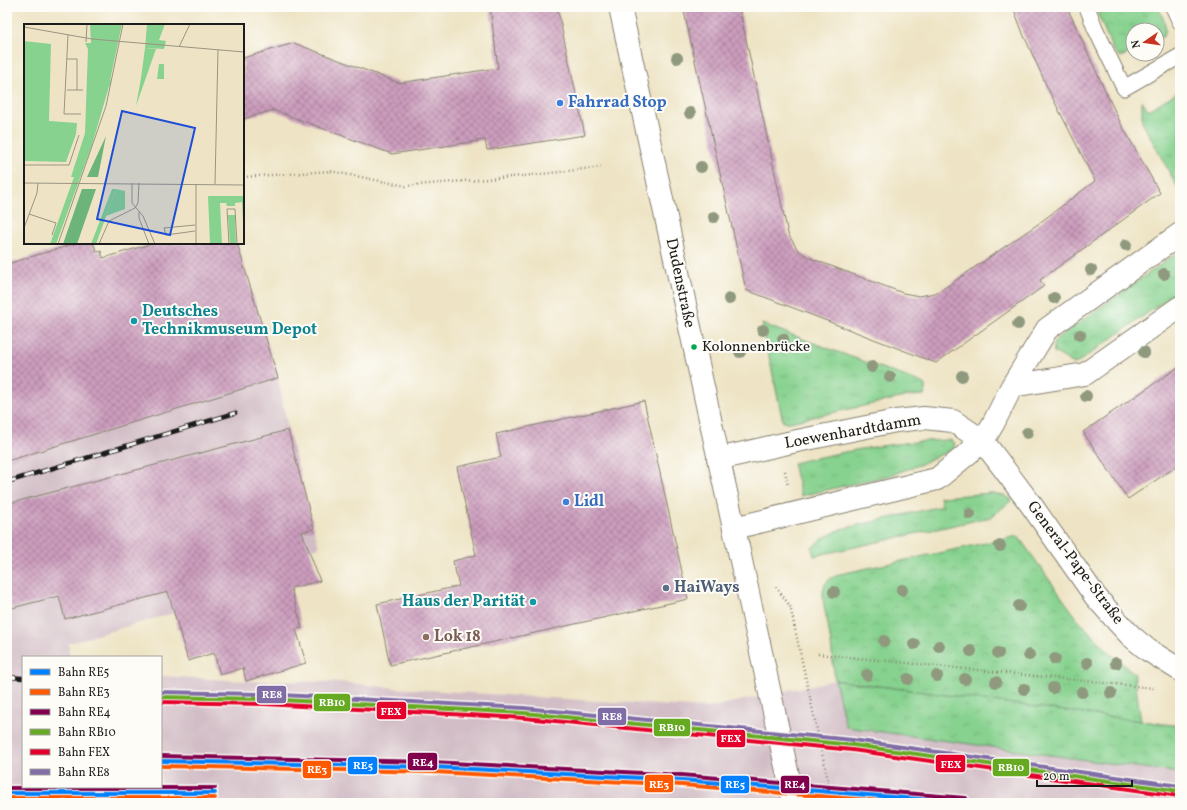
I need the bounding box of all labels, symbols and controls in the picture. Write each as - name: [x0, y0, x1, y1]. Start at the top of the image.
- north arrow: [1125, 22, 1165, 62]
- inset map: [24, 24, 244, 244]
- text: N: [1129, 38, 1145, 49]
- place label: Fahrrad Stop: [568, 92, 667, 114]
- marker: Fahrrad Stop: [555, 98, 565, 108]
- street label: Dudenstraße: [660, 236, 700, 330]
- place label: Deutsches Technikmuseum Depot: [142, 301, 317, 341]
- marker: Deutsches Technikmuseum Depot: [129, 316, 139, 326]
- place label: Kolonnenbrücke: [702, 337, 810, 358]
- marker: Kolonnenbrücke: [689, 342, 699, 352]
- street label: Loewenhardtdamm: [783, 409, 923, 455]
- place label: Lidl: [574, 491, 605, 513]
- marker: Lidl: [561, 497, 571, 507]
- street label: General-Pape-Straße: [1021, 497, 1129, 629]
- place label: HaiWays: [674, 577, 740, 599]
- marker: HaiWays: [661, 583, 671, 593]
- place label: Haus der Parität: [402, 591, 525, 613]
- marker: Haus der Parität: [528, 597, 538, 607]
- place label: Lok 18: [434, 626, 481, 648]
- marker: Lok 18: [421, 632, 431, 642]
- legend: [22, 656, 162, 788]
- text: Bahn RE5: [58, 665, 110, 681]
- text: Bahn RE3: [58, 685, 110, 701]
- line badge: RE8: [256, 685, 287, 704]
- text: RE8: [262, 688, 282, 703]
- line badge: RB10: [313, 693, 351, 712]
- text: RB10: [319, 696, 345, 711]
- line badge: FEX: [376, 701, 407, 720]
- text: Bahn RE4: [58, 705, 111, 721]
- text: FEX: [380, 705, 402, 720]
- line badge: RE8: [597, 707, 627, 726]
- text: RE8: [602, 710, 622, 725]
- line badge: RB10: [653, 718, 691, 737]
- text: RB10: [659, 721, 685, 736]
- text: Bahn RB10: [58, 725, 116, 741]
- line badge: FEX: [716, 729, 746, 748]
- text: FEX: [720, 732, 742, 747]
- text: Bahn FEX: [58, 745, 110, 761]
- line badge: RE4: [407, 752, 438, 771]
- line badge: FEX: [935, 754, 966, 773]
- line badge: RE5: [347, 756, 378, 775]
- text: RE4: [412, 756, 434, 771]
- text: FEX: [940, 758, 962, 773]
- line badge: RB10: [992, 758, 1030, 777]
- text: RE5: [353, 759, 373, 774]
- line badge: RE3: [302, 760, 332, 779]
- text: RB10: [998, 761, 1024, 776]
- scale bar: [1037, 762, 1132, 788]
- text: RE3: [307, 763, 327, 778]
- text: Bahn RE8: [58, 765, 110, 781]
- text: 20 m: [1043, 769, 1070, 785]
- line badge: RE3: [644, 774, 674, 793]
- line badge: RE5: [720, 775, 750, 794]
- line badge: RE4: [780, 775, 810, 794]
- text: RE3: [649, 778, 669, 793]
- text: RE5: [725, 778, 745, 793]
- text: RE4: [784, 778, 806, 793]

